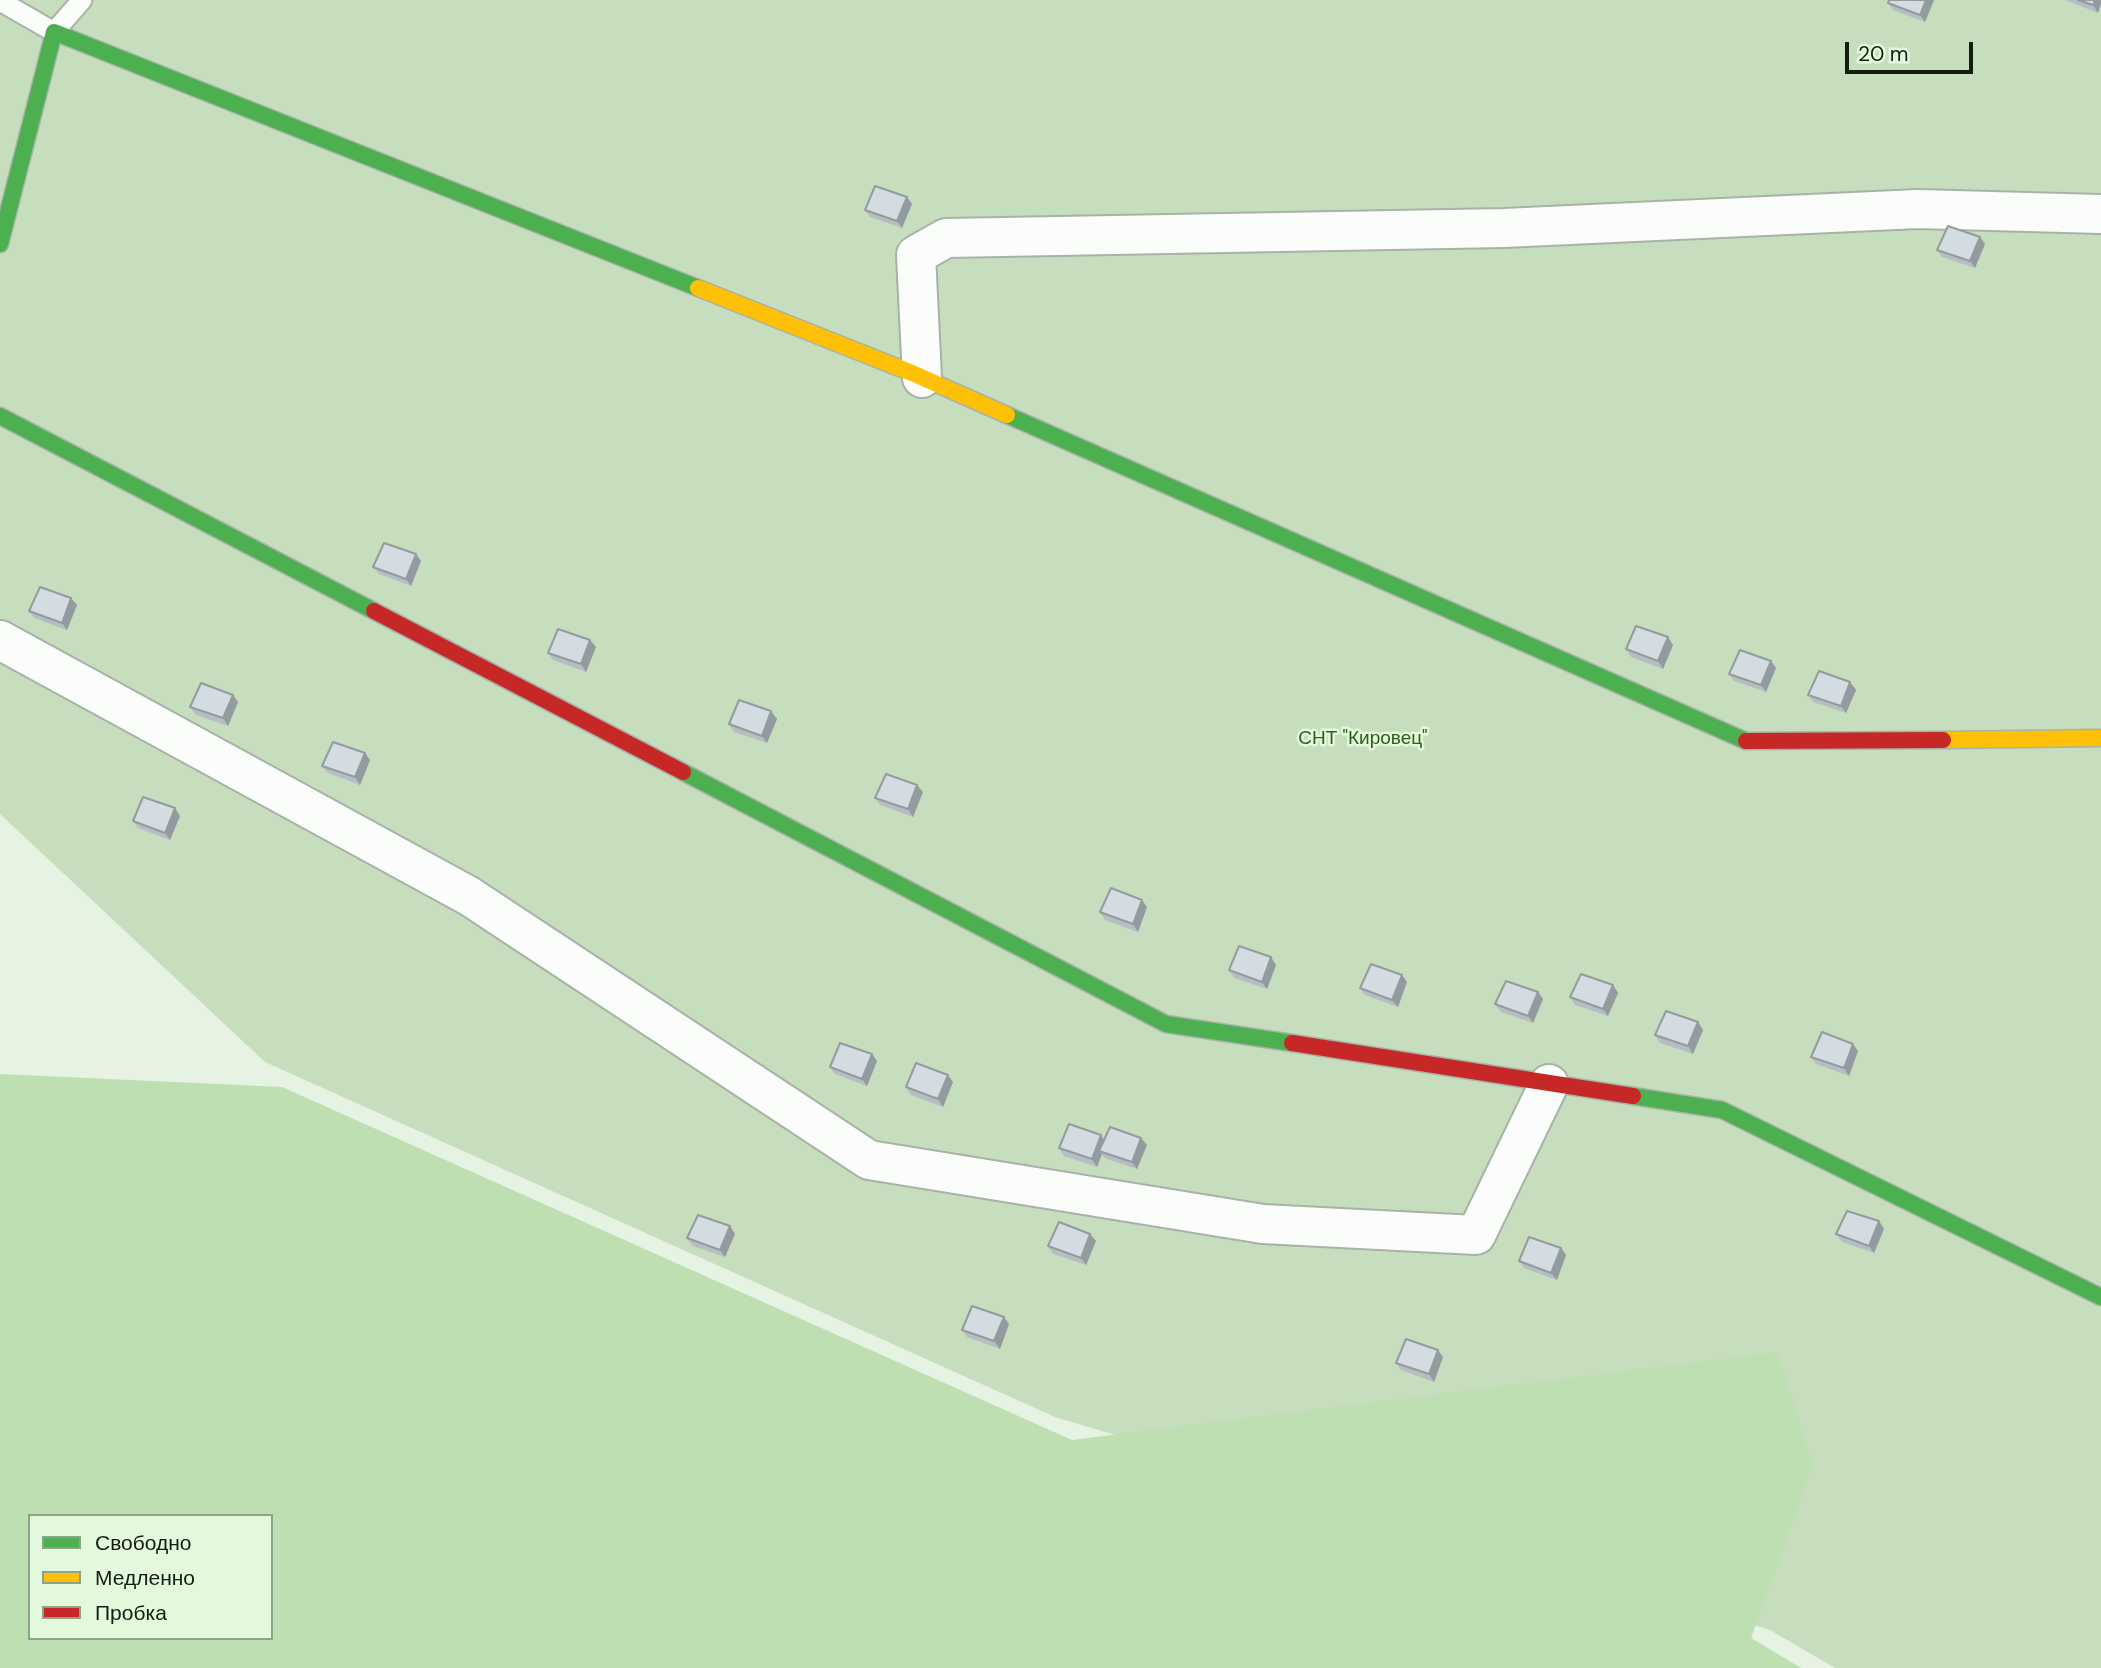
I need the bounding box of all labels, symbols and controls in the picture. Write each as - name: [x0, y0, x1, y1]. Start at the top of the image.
- scale bar: [1849, 28, 1977, 72]
- text: 20 m: [1858, 40, 1909, 68]
- park label: СНТ "Кировец": [1298, 728, 1428, 750]
- legend: [28, 1514, 273, 1640]
- text: Свободно: [95, 1529, 192, 1557]
- text: Медленно: [95, 1564, 195, 1592]
- text: Пробка: [95, 1599, 167, 1627]

